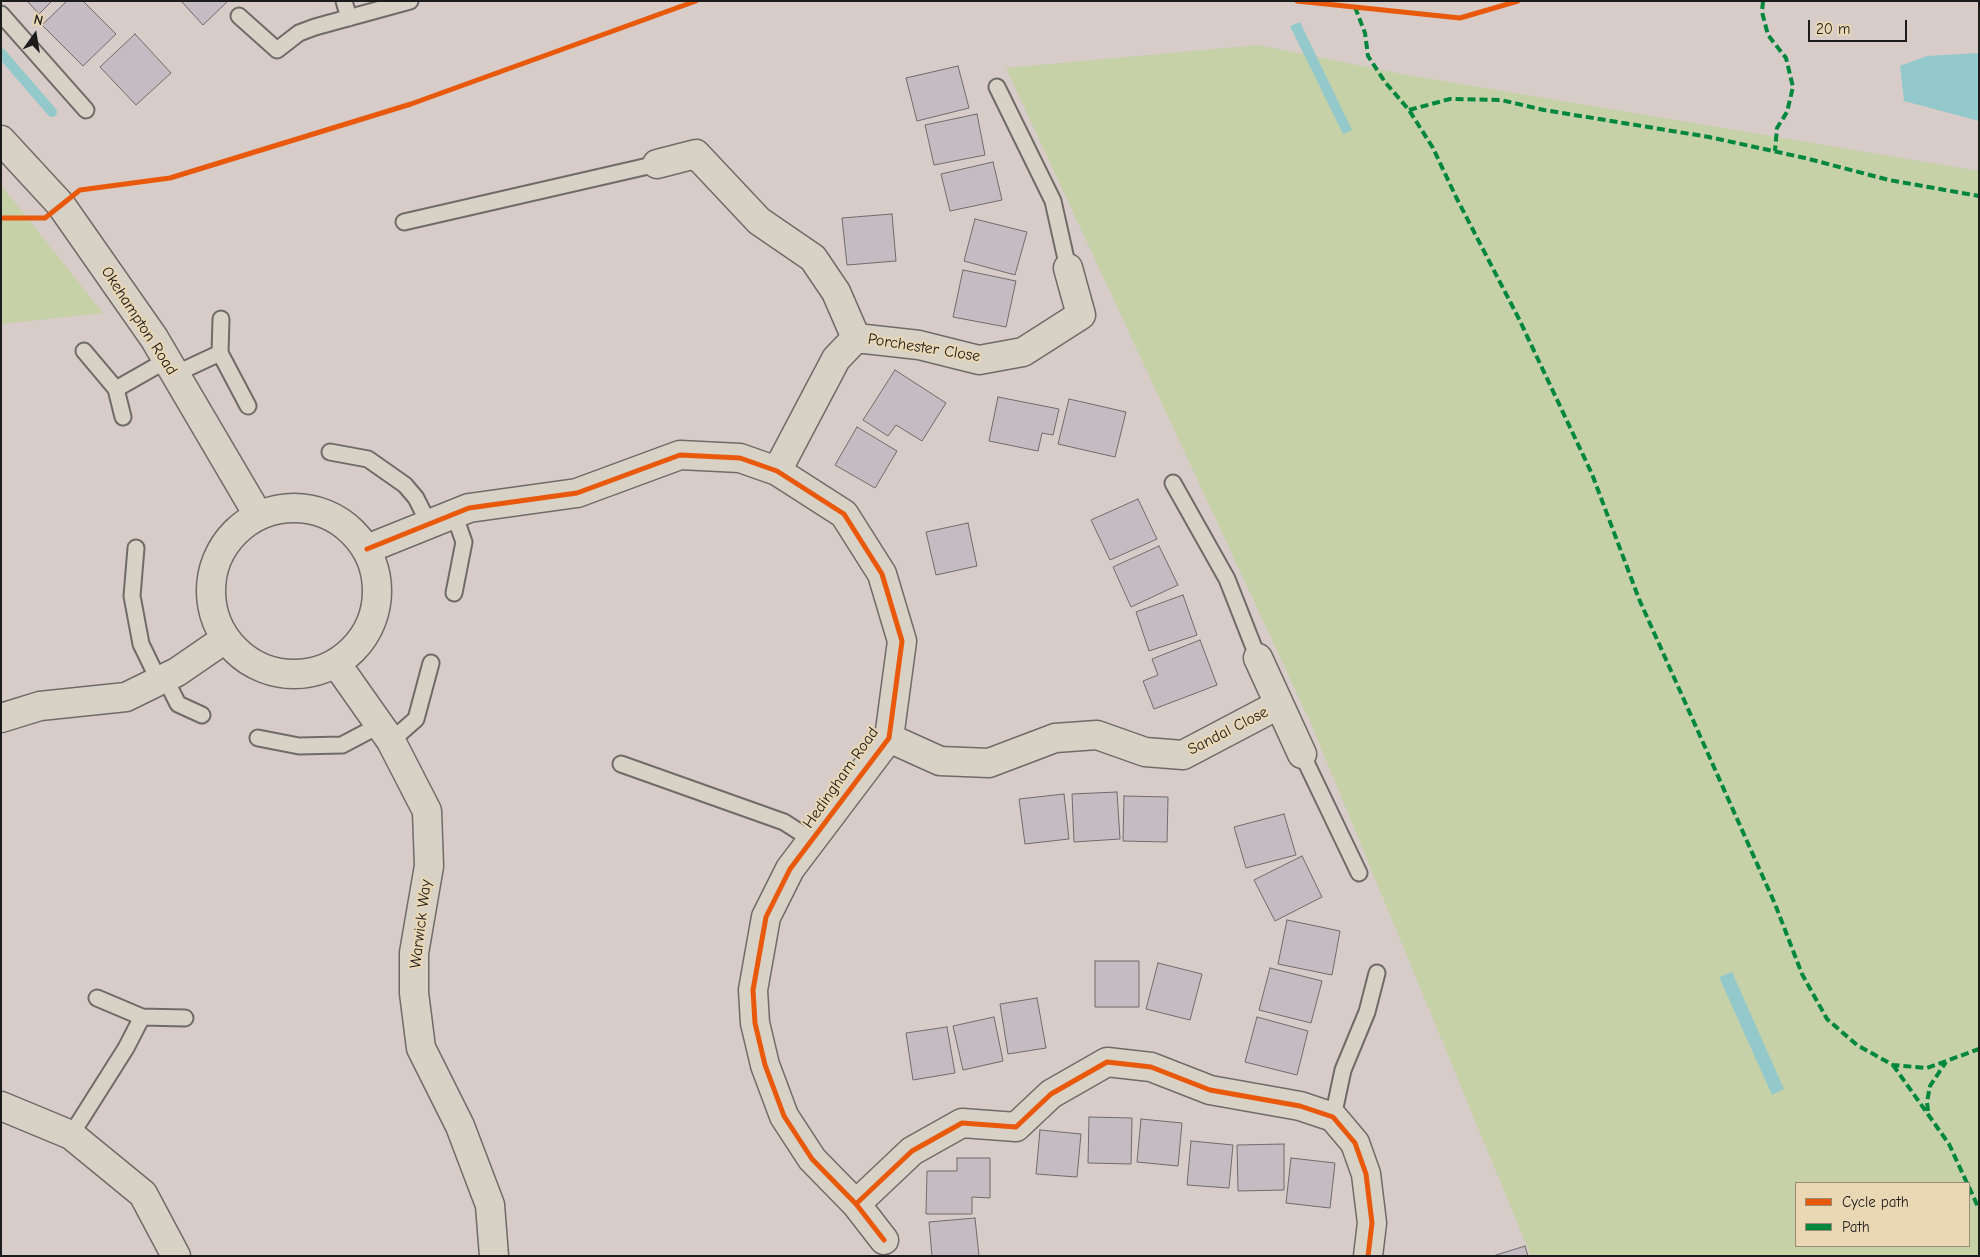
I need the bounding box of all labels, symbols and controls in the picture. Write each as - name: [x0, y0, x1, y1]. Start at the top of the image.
- north arrow: [10, 10, 60, 60]
- scale bar: [1810, 10, 1909, 42]
- text: N: [32, 11, 45, 29]
- text: 20 m: [1816, 20, 1850, 38]
- street label: Okehampton Road: [97, 263, 181, 379]
- street label: Porchester Close: [866, 330, 982, 366]
- street label: Sandal Close: [1185, 703, 1271, 759]
- street label: Hedingham Road: [799, 724, 883, 832]
- street label: Warwick Way: [406, 878, 436, 970]
- legend: [1795, 1182, 1970, 1247]
- text: Cycle path: [1842, 1193, 1909, 1211]
- text: Path: [1842, 1218, 1870, 1236]

